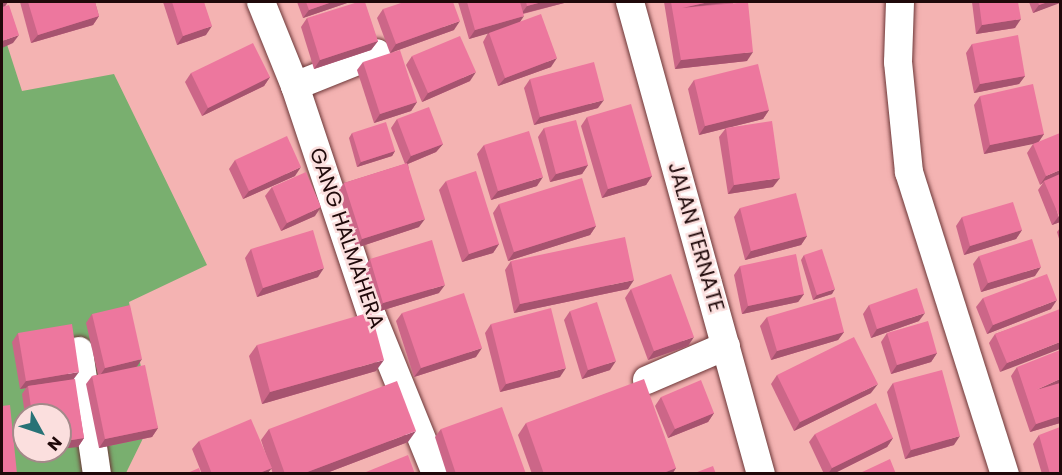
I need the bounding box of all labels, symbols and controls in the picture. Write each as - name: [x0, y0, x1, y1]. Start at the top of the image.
- street label: GANG HALMAHERA: [304, 144, 390, 332]
- street label: JALAN TERNATE: [663, 159, 729, 315]
- north arrow: [12, 403, 72, 463]
- text: N: [42, 432, 67, 456]

